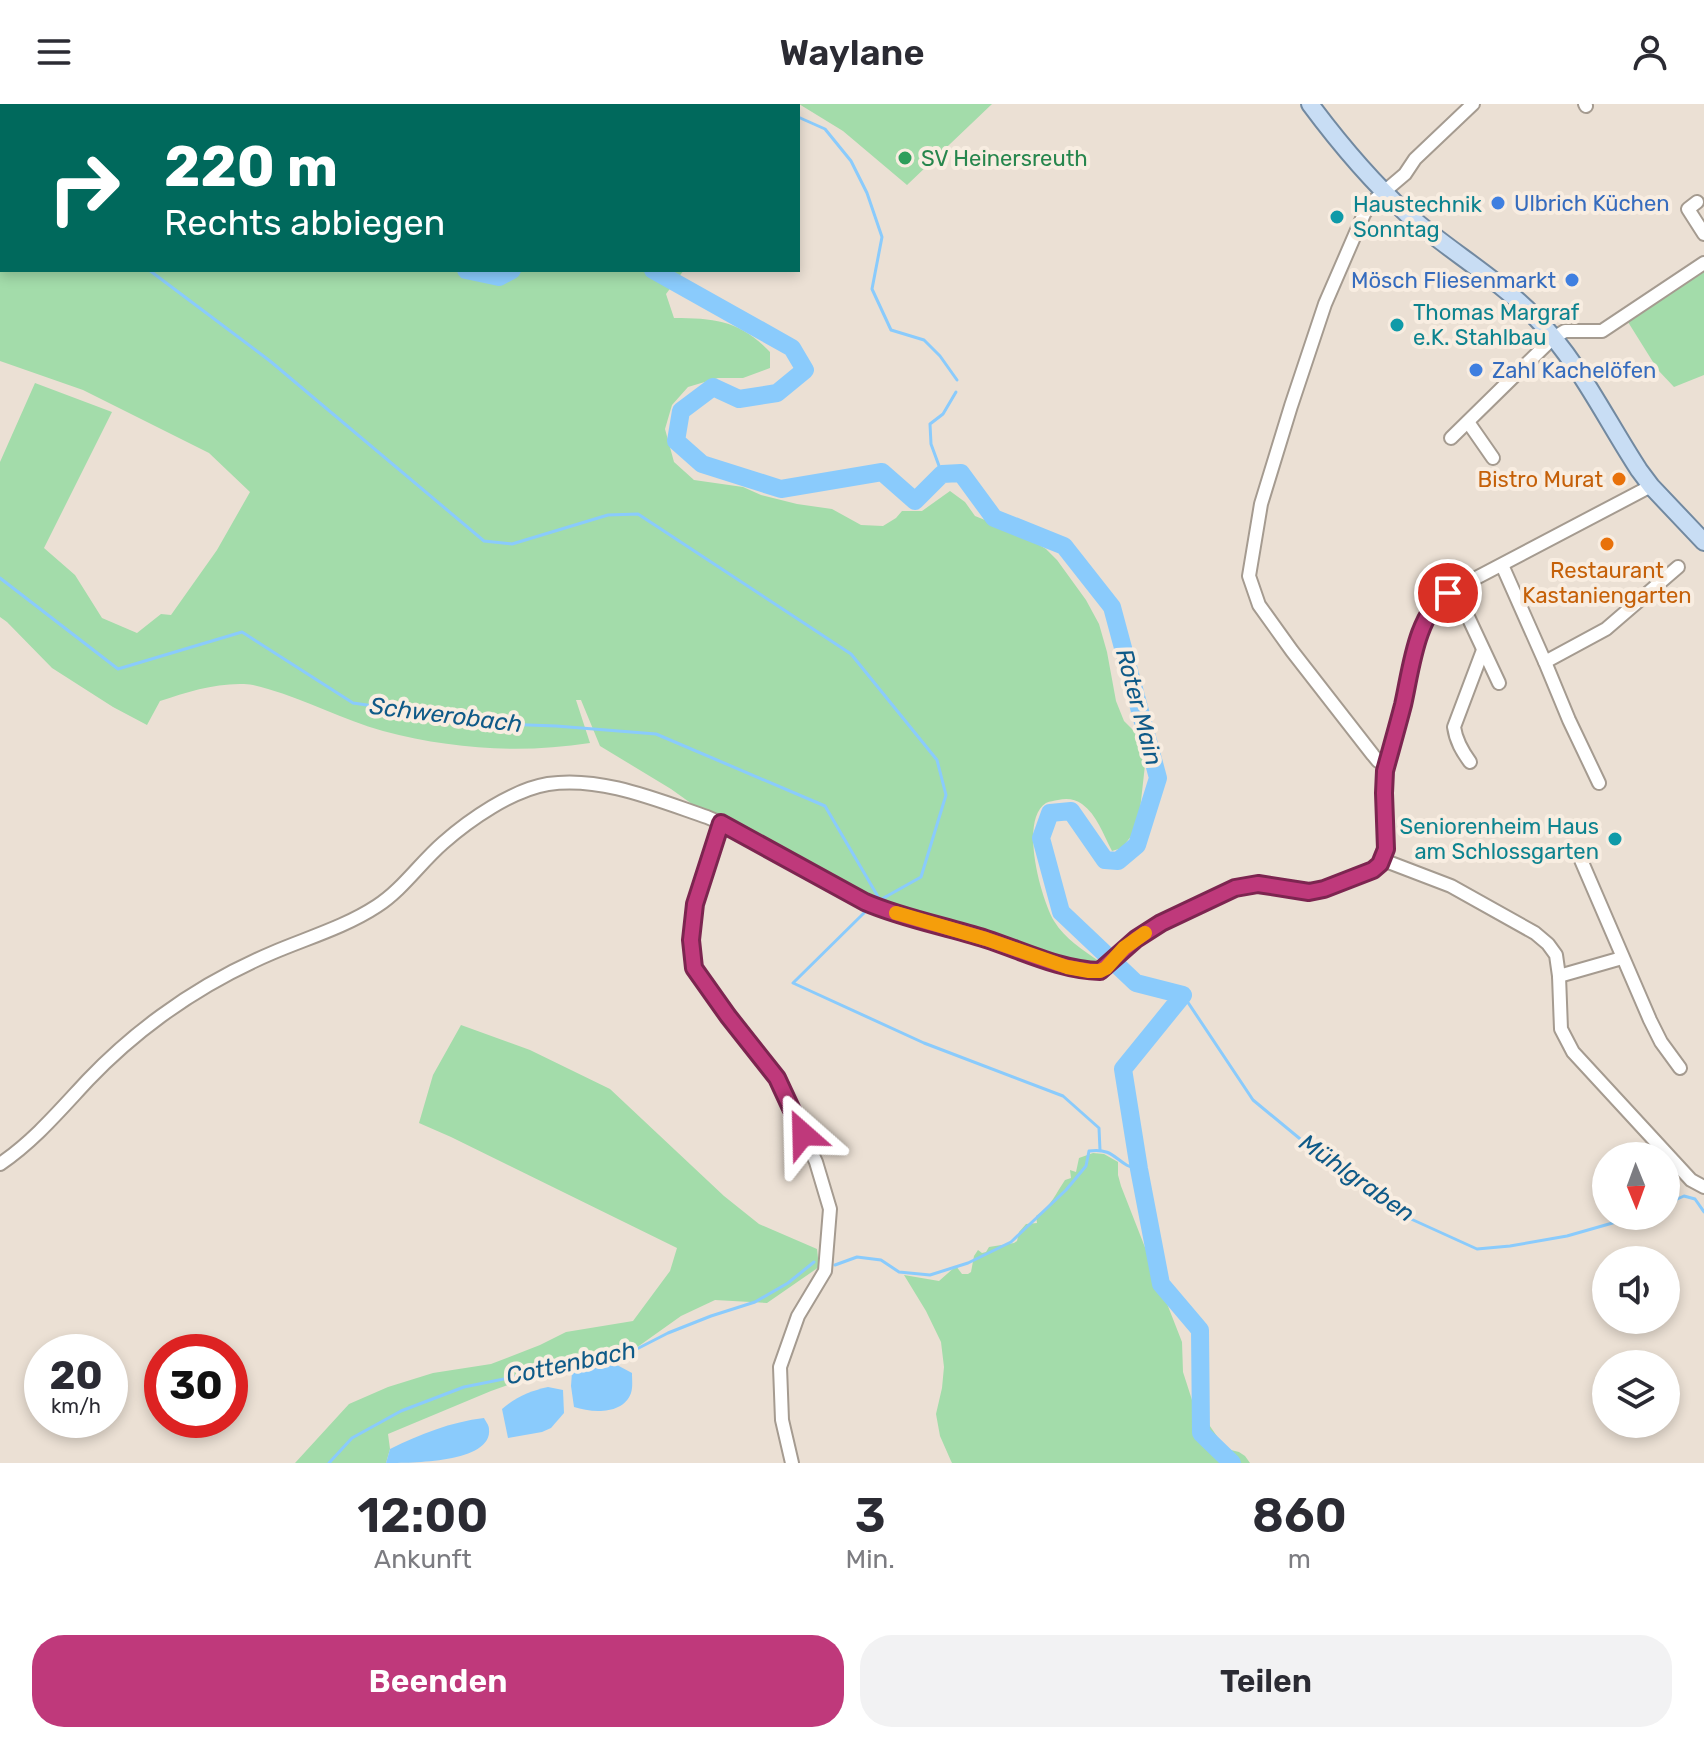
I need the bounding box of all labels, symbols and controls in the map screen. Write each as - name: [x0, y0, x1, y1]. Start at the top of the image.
- icon: menu: [32, 30, 76, 74]
- icon: person: [1628, 30, 1672, 74]
- text: Waylane: [780, 31, 924, 74]
- text: 220 m: [164, 134, 338, 200]
- icon: right: [32, 136, 136, 240]
- place label: SV Heinersreuth: [921, 145, 1088, 172]
- marker: SV Heinersreuth: [896, 149, 914, 167]
- place label: Ulbrich Küchen: [1514, 190, 1670, 217]
- place label: Haustechnik Sonntag: [1353, 191, 1482, 243]
- marker: Ulbrich Küchen: [1489, 194, 1507, 212]
- text: Rechts abbiegen: [164, 201, 445, 244]
- marker: Haustechnik Sonntag: [1328, 208, 1346, 226]
- place label: Mösch Fliesenmarkt: [1351, 267, 1556, 294]
- marker: Mösch Fliesenmarkt: [1563, 271, 1581, 289]
- place label: Thomas Margraf e.K. Stahlbau: [1413, 299, 1580, 351]
- marker: Thomas Margraf e.K. Stahlbau: [1388, 316, 1406, 334]
- place label: Zahl Kachelöfen: [1492, 357, 1656, 384]
- marker: Zahl Kachelöfen: [1467, 361, 1485, 379]
- place label: Bistro Murat: [1477, 466, 1603, 493]
- marker: Bistro Murat: [1610, 470, 1628, 488]
- marker: Restaurant Kastaniengarten: [1598, 535, 1616, 553]
- place label: Restaurant Kastaniengarten: [1522, 557, 1692, 609]
- pin: [1414, 559, 1482, 627]
- icon: arrive: [1426, 571, 1470, 615]
- water label: Roter Main: [1110, 645, 1168, 769]
- water label: Schwerobach: [368, 692, 524, 738]
- place label: Seniorenheim Haus am Schlossgarten: [1400, 813, 1599, 865]
- marker: Seniorenheim Haus am Schlossgarten: [1606, 830, 1624, 848]
- position arrow: [761, 1092, 845, 1176]
- water label: Mühlgraben: [1294, 1128, 1420, 1228]
- north arrow: [1592, 1142, 1680, 1230]
- map controls: [1592, 1142, 1680, 1438]
- button: sound: [1592, 1246, 1680, 1334]
- speed limit sign: 30: [144, 1334, 248, 1438]
- water label: Cottenbach: [503, 1336, 639, 1390]
- button: layers: [1592, 1350, 1680, 1438]
- text: 20: [49, 1352, 103, 1399]
- text: km/h: [51, 1394, 101, 1418]
- text: 12:00: [357, 1487, 488, 1544]
- text: 3: [855, 1487, 886, 1544]
- text: 860: [1252, 1487, 1347, 1544]
- text: Ankunft: [374, 1544, 472, 1575]
- text: Min.: [846, 1544, 895, 1575]
- text: m: [1288, 1544, 1311, 1575]
- button: Beenden: [32, 1635, 844, 1727]
- button: Teilen: [860, 1635, 1672, 1727]

